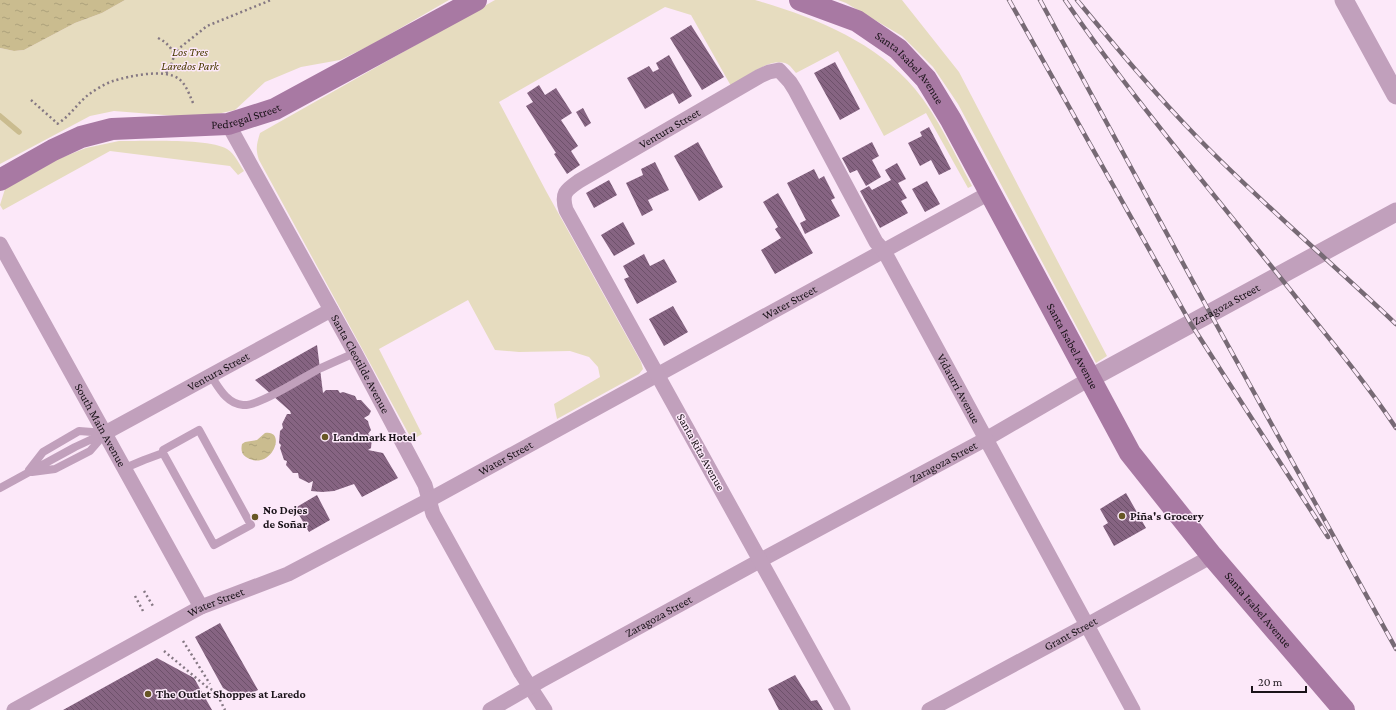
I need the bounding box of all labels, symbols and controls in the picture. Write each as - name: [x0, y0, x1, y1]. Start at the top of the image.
- street label: Santa Isabel Avenue: [872, 28, 947, 107]
- park label: Los Tres Laredos Park: [161, 45, 220, 73]
- street label: Pedregal Street: [211, 100, 284, 132]
- street label: Ventura Street: [637, 105, 704, 152]
- street label: Zaragoza Street: [1190, 280, 1263, 328]
- street label: Water Street: [760, 281, 820, 323]
- street label: Santa Isabel Avenue: [1044, 301, 1101, 391]
- street label: Santa Cleotilde Avenue: [328, 312, 393, 416]
- street label: Ventura Street: [185, 348, 253, 394]
- street label: Vidaurri Avenue: [934, 351, 983, 426]
- street label: South Main Avenue: [72, 381, 129, 469]
- street label: Santa Rita Avenue: [674, 411, 728, 493]
- place label: Landmark Hotel: [333, 430, 416, 444]
- marker: Landmark Hotel: [320, 432, 330, 442]
- street label: Water Street: [476, 437, 536, 479]
- street label: Zaragoza Street: [908, 438, 980, 486]
- place label: No Dejes de Soñar: [263, 503, 307, 531]
- place label: Piña's Grocery: [1130, 509, 1204, 523]
- marker: Piña's Grocery: [1117, 511, 1127, 521]
- marker: No Dejes de Soñar: [250, 512, 260, 522]
- street label: Santa Isabel Avenue: [1222, 569, 1295, 651]
- street label: Water Street: [185, 584, 247, 620]
- street label: Zaragoza Street: [623, 592, 695, 640]
- street label: Grant Street: [1042, 613, 1101, 654]
- scale bar: [1252, 668, 1306, 694]
- text: 20 m: [1258, 675, 1283, 689]
- place label: The Outlet Shoppes at Laredo: [156, 687, 306, 701]
- marker: The Outlet Shoppes at Laredo: [143, 689, 153, 699]

